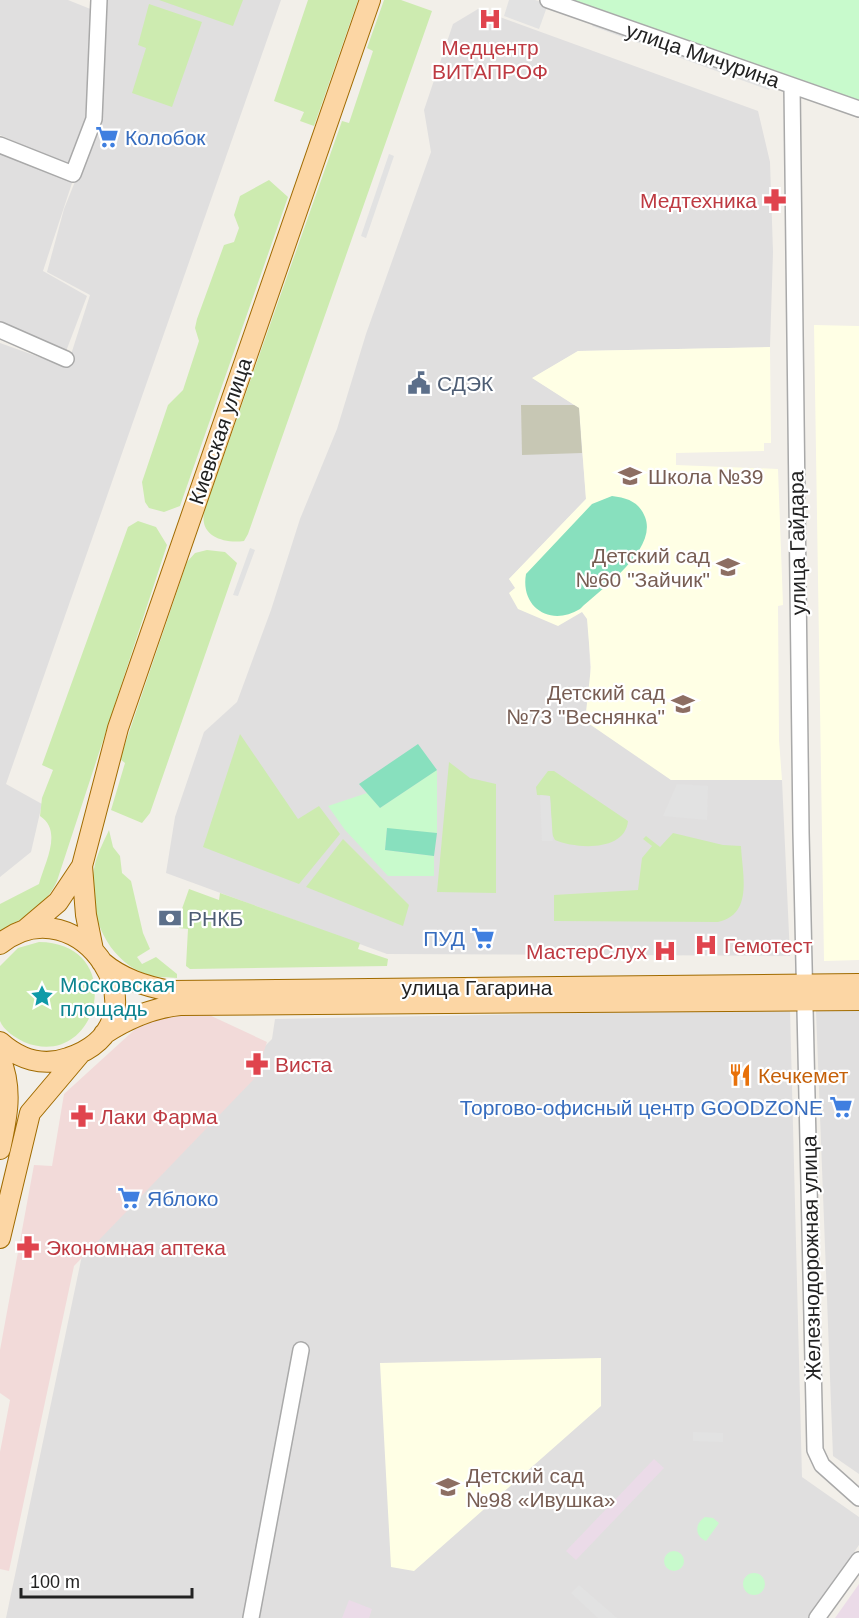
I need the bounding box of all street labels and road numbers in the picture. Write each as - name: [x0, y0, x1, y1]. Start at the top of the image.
- street label: улица Мичурина: [623, 18, 783, 92]
- street label: Киевская улица: [184, 354, 256, 507]
- street label: улица Гайдара: [784, 470, 810, 615]
- street label: улица Гагарина: [402, 976, 553, 999]
- street label: Железнодорожная улица: [797, 1135, 825, 1381]

